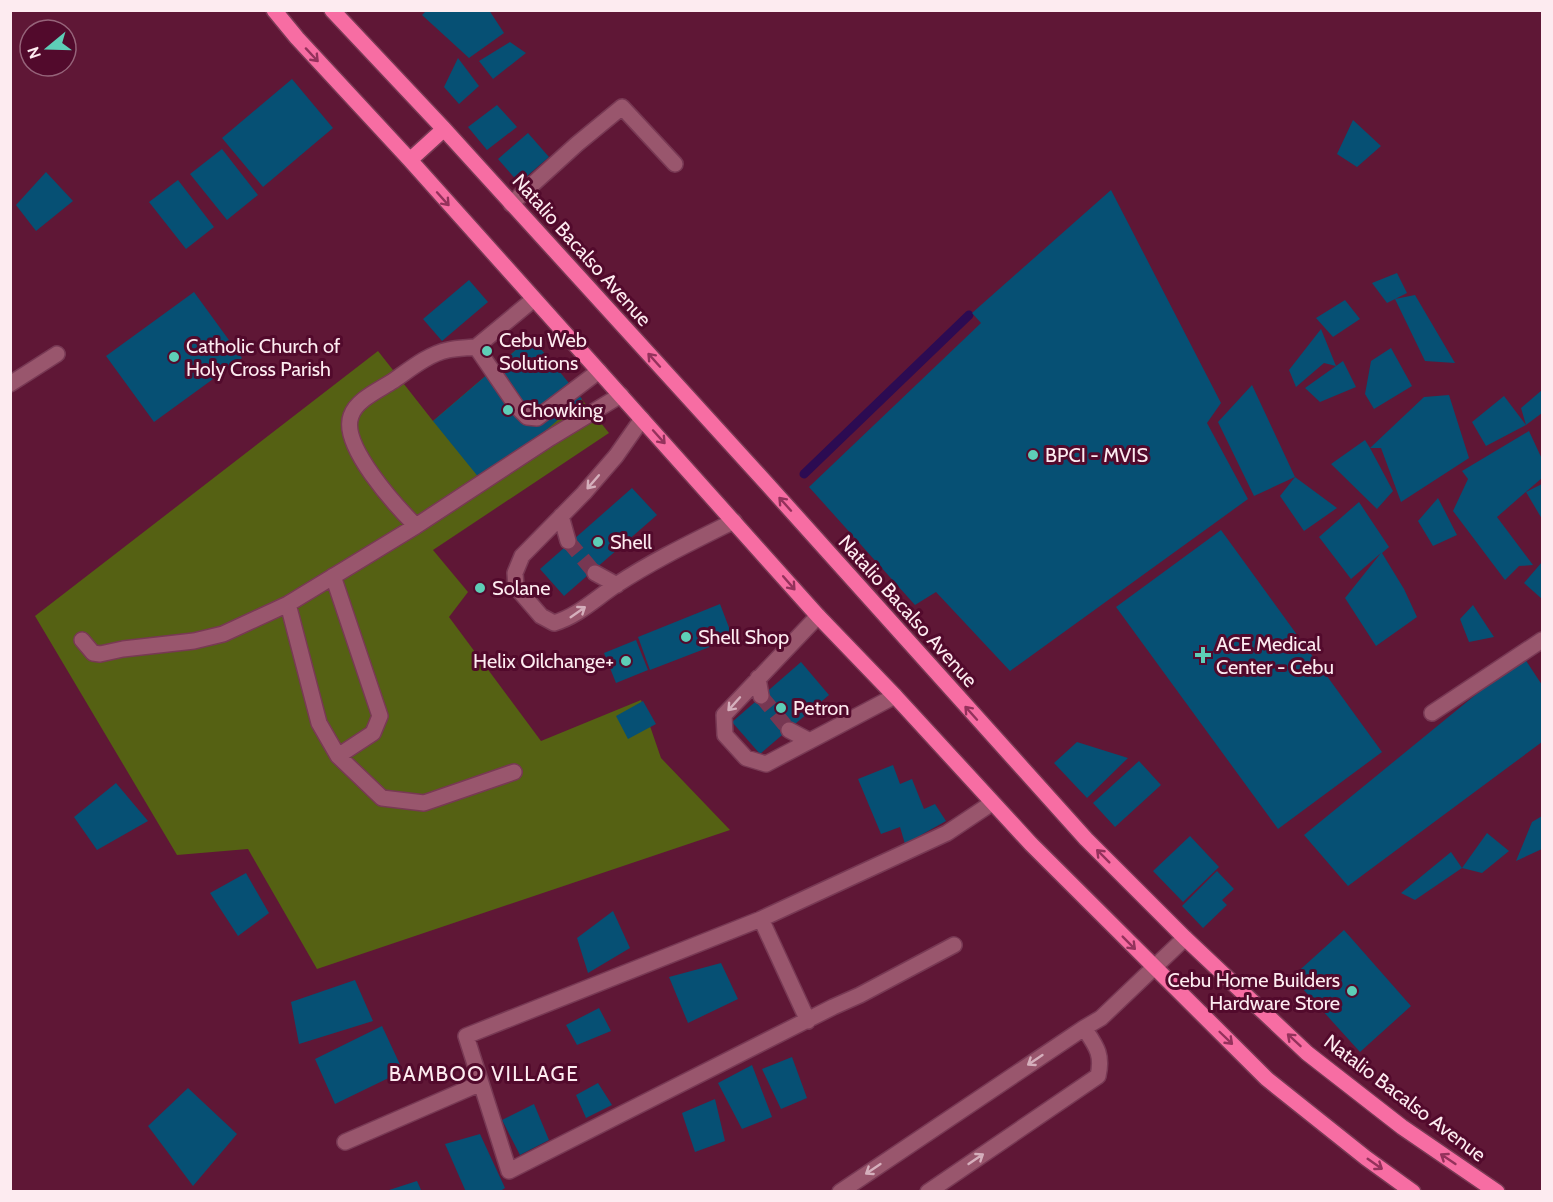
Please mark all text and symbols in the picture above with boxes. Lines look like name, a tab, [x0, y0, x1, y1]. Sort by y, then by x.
north arrow	[18, 18, 78, 78]
text: N	[23, 44, 45, 61]
one-way arrow	[305, 47, 319, 62]
street label: Natalio Bacalso Avenue	[507, 169, 657, 331]
one-way arrow	[436, 191, 450, 206]
place label: Cebu Web Solutions	[499, 328, 587, 375]
place label: Catholic Church of Holy Cross Parish	[186, 334, 341, 381]
marker: Cebu Web Solutions	[480, 344, 494, 358]
marker: Catholic Church of Holy Cross Parish	[167, 350, 181, 364]
one-way arrow	[647, 353, 661, 368]
place label: Chowking	[520, 398, 604, 422]
marker: Chowking	[501, 403, 515, 417]
one-way arrow	[651, 430, 666, 445]
place label: BPCI - MVIS	[1045, 443, 1148, 467]
marker: BPCI - MVIS	[1026, 448, 1040, 462]
one-way arrow	[586, 474, 600, 489]
one-way arrow	[778, 497, 792, 512]
place label: Shell	[610, 530, 652, 554]
street label: Natalio Bacalso Avenue	[833, 530, 983, 692]
marker: Shell	[591, 535, 605, 549]
one-way arrow	[782, 575, 796, 590]
place label: Solane	[492, 576, 550, 600]
marker: Solane	[473, 581, 487, 595]
one-way arrow	[570, 606, 586, 618]
place label: Shell Shop	[698, 625, 789, 649]
marker: Shell Shop	[679, 630, 693, 644]
place label: ACE Medical Center - Cebu	[1216, 632, 1334, 679]
marker: ACE Medical Center - Cebu	[1194, 646, 1212, 664]
place label: Helix Oilchange+	[473, 649, 614, 673]
marker: Helix Oilchange+	[619, 654, 633, 668]
one-way arrow	[727, 696, 741, 711]
place label: Petron	[793, 696, 849, 720]
marker: Petron	[774, 701, 788, 715]
one-way arrow	[964, 705, 978, 720]
one-way arrow	[1095, 849, 1110, 864]
one-way arrow	[1122, 936, 1137, 951]
place label: Cebu Home Builders Hardware Store	[1167, 968, 1340, 1015]
marker: Cebu Home Builders Hardware Store	[1345, 984, 1359, 998]
street label: Natalio Bacalso Avenue	[1319, 1029, 1491, 1167]
one-way arrow	[1218, 1031, 1233, 1046]
one-way arrow	[1287, 1033, 1302, 1047]
one-way arrow	[1027, 1055, 1044, 1067]
district label: BAMBOO VILLAGE	[389, 1061, 579, 1086]
one-way arrow	[968, 1152, 985, 1165]
one-way arrow	[1441, 1153, 1457, 1165]
one-way arrow	[1366, 1158, 1382, 1170]
one-way arrow	[865, 1163, 882, 1175]

